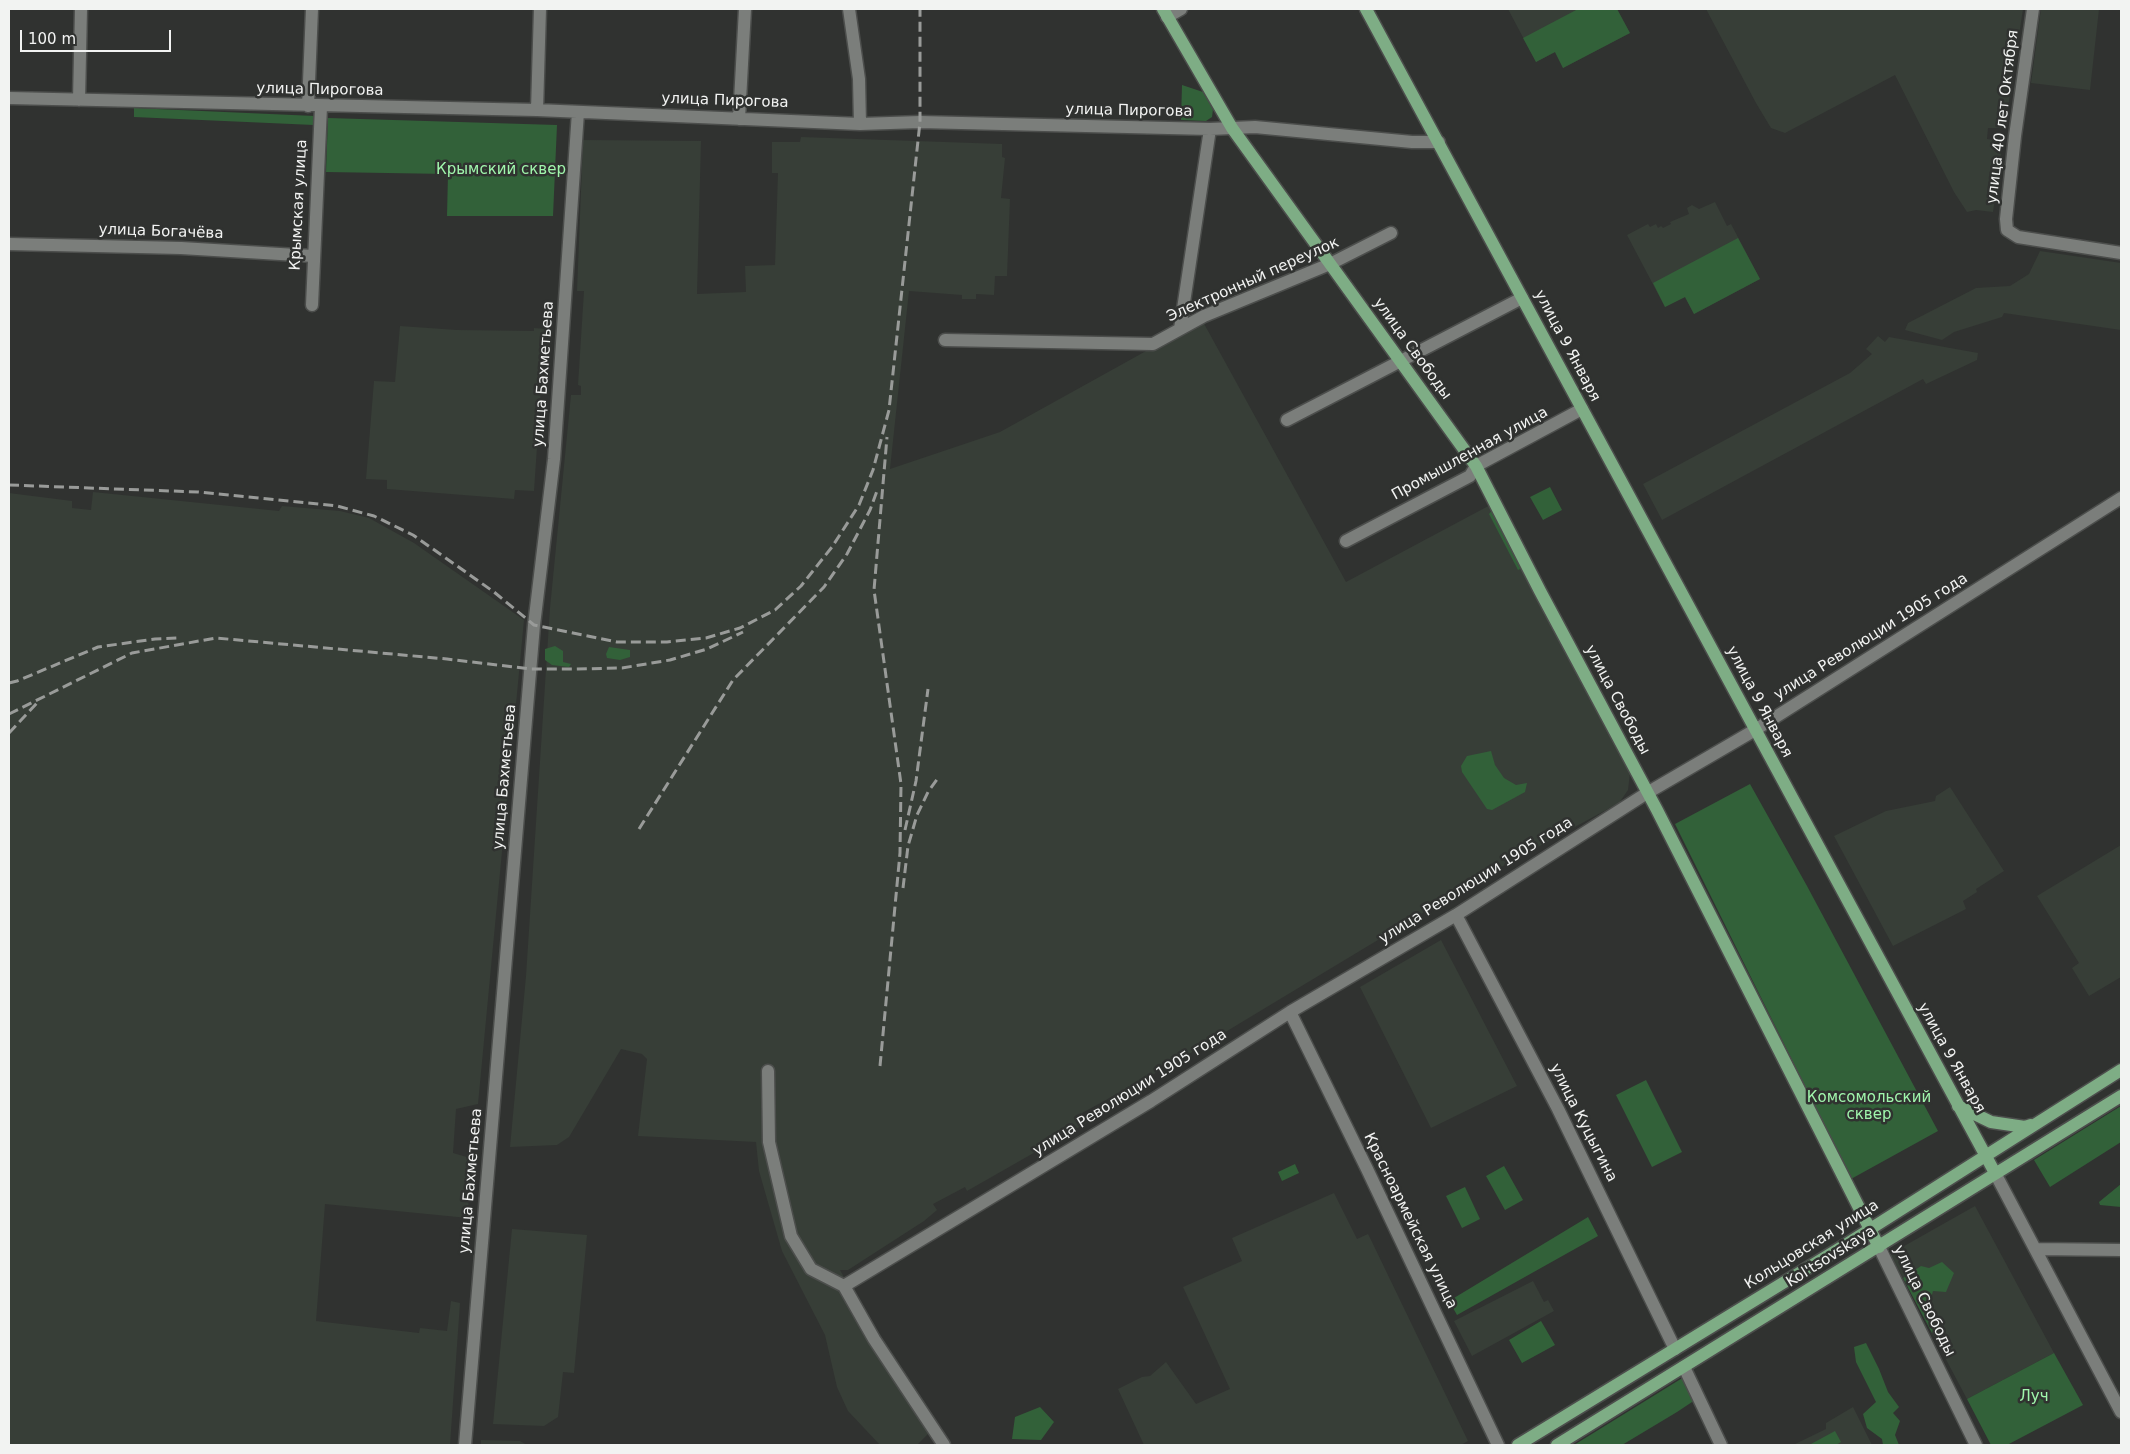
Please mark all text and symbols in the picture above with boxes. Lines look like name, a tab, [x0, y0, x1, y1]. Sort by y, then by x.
scale bar	[22, 20, 174, 52]
street label: улица 40 лет Октября	[1983, 29, 2023, 205]
text: 100 m	[28, 30, 76, 48]
street label: улица Пирогова	[256, 80, 384, 100]
street label: улица Пирогова	[661, 90, 789, 112]
street label: улица Пирогова	[1065, 101, 1193, 121]
street label: Крымская улица	[287, 139, 311, 271]
park label: Крымский сквер	[436, 161, 566, 179]
street label: улица Богачёва	[98, 221, 224, 243]
street label: Электронный переулок	[1164, 234, 1342, 326]
street label: улица 9 Января	[1530, 287, 1604, 405]
street label: улица Свободы	[1369, 295, 1455, 403]
street label: улица Бахметьева	[530, 300, 558, 448]
street label: Промышленная улица	[1389, 403, 1551, 505]
street label: улица Революции 1905 года	[1771, 570, 1971, 704]
street label: улица Свободы	[1581, 642, 1653, 758]
street label: улица 9 Января	[1722, 643, 1796, 761]
street label: улица Бахметьева	[490, 703, 520, 851]
street label: улица Революции 1905 года	[1376, 814, 1576, 948]
street label: улица 9 Января	[1913, 1000, 1989, 1116]
street label: улица Революции 1905 года	[1030, 1026, 1230, 1160]
street label: улица Куцыгина	[1545, 1061, 1621, 1185]
park label: Комсомольский сквер	[1807, 1089, 1931, 1124]
street label: улица Бахметьева	[456, 1107, 486, 1255]
street label: Красноармейская улица	[1359, 1130, 1461, 1312]
street label: Кольцовская улица	[1742, 1196, 1882, 1294]
street label: Kol'tsovskaya	[1783, 1222, 1879, 1292]
street label: улица Свободы	[1889, 1242, 1959, 1360]
park label: Луч	[2019, 1388, 2049, 1406]

